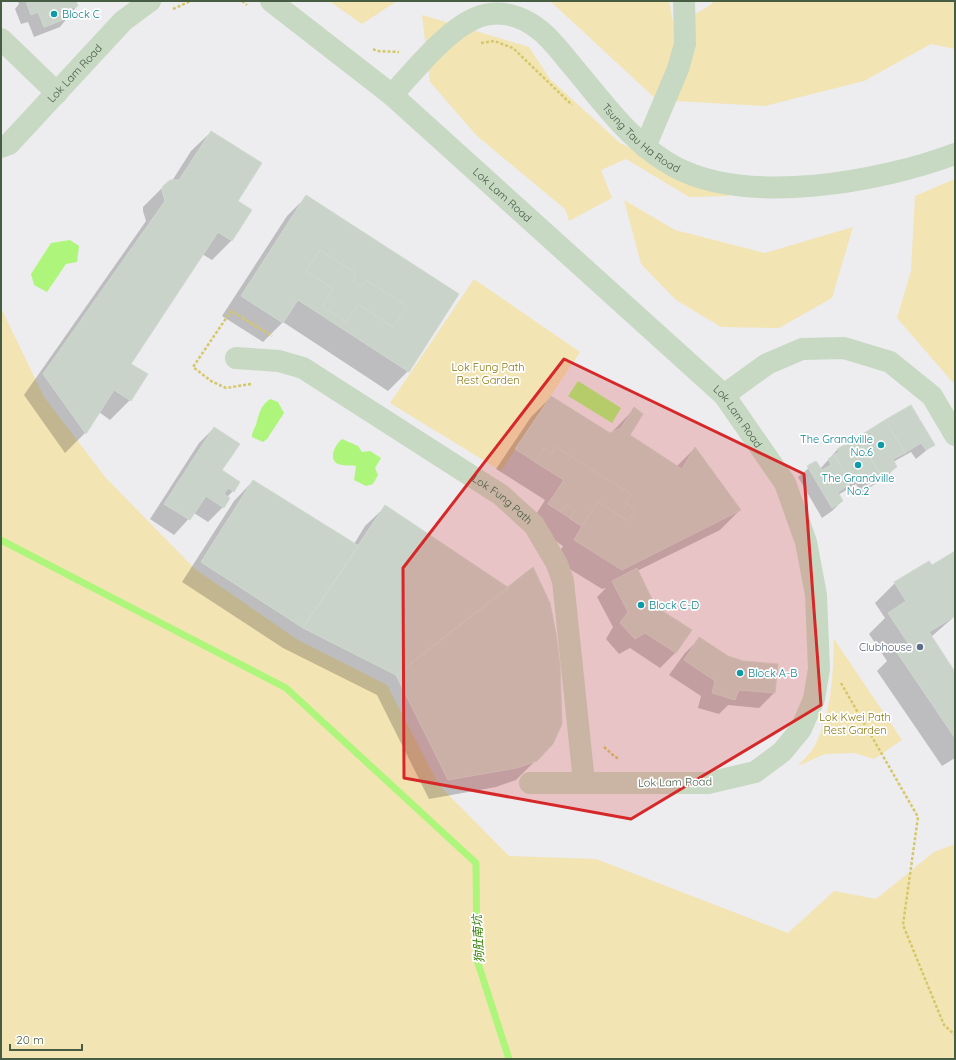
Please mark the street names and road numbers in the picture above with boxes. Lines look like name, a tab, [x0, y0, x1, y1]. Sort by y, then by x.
street label: Lok Lam Road	[44, 41, 105, 105]
street label: Tsung Tau Ha Road	[599, 100, 683, 176]
street label: Lok Lam Road	[470, 165, 535, 225]
street label: Lok Lam Road	[711, 382, 765, 450]
street label: Lok Fung Path	[470, 471, 535, 527]
street label: Lok Lam Road	[638, 774, 712, 790]

